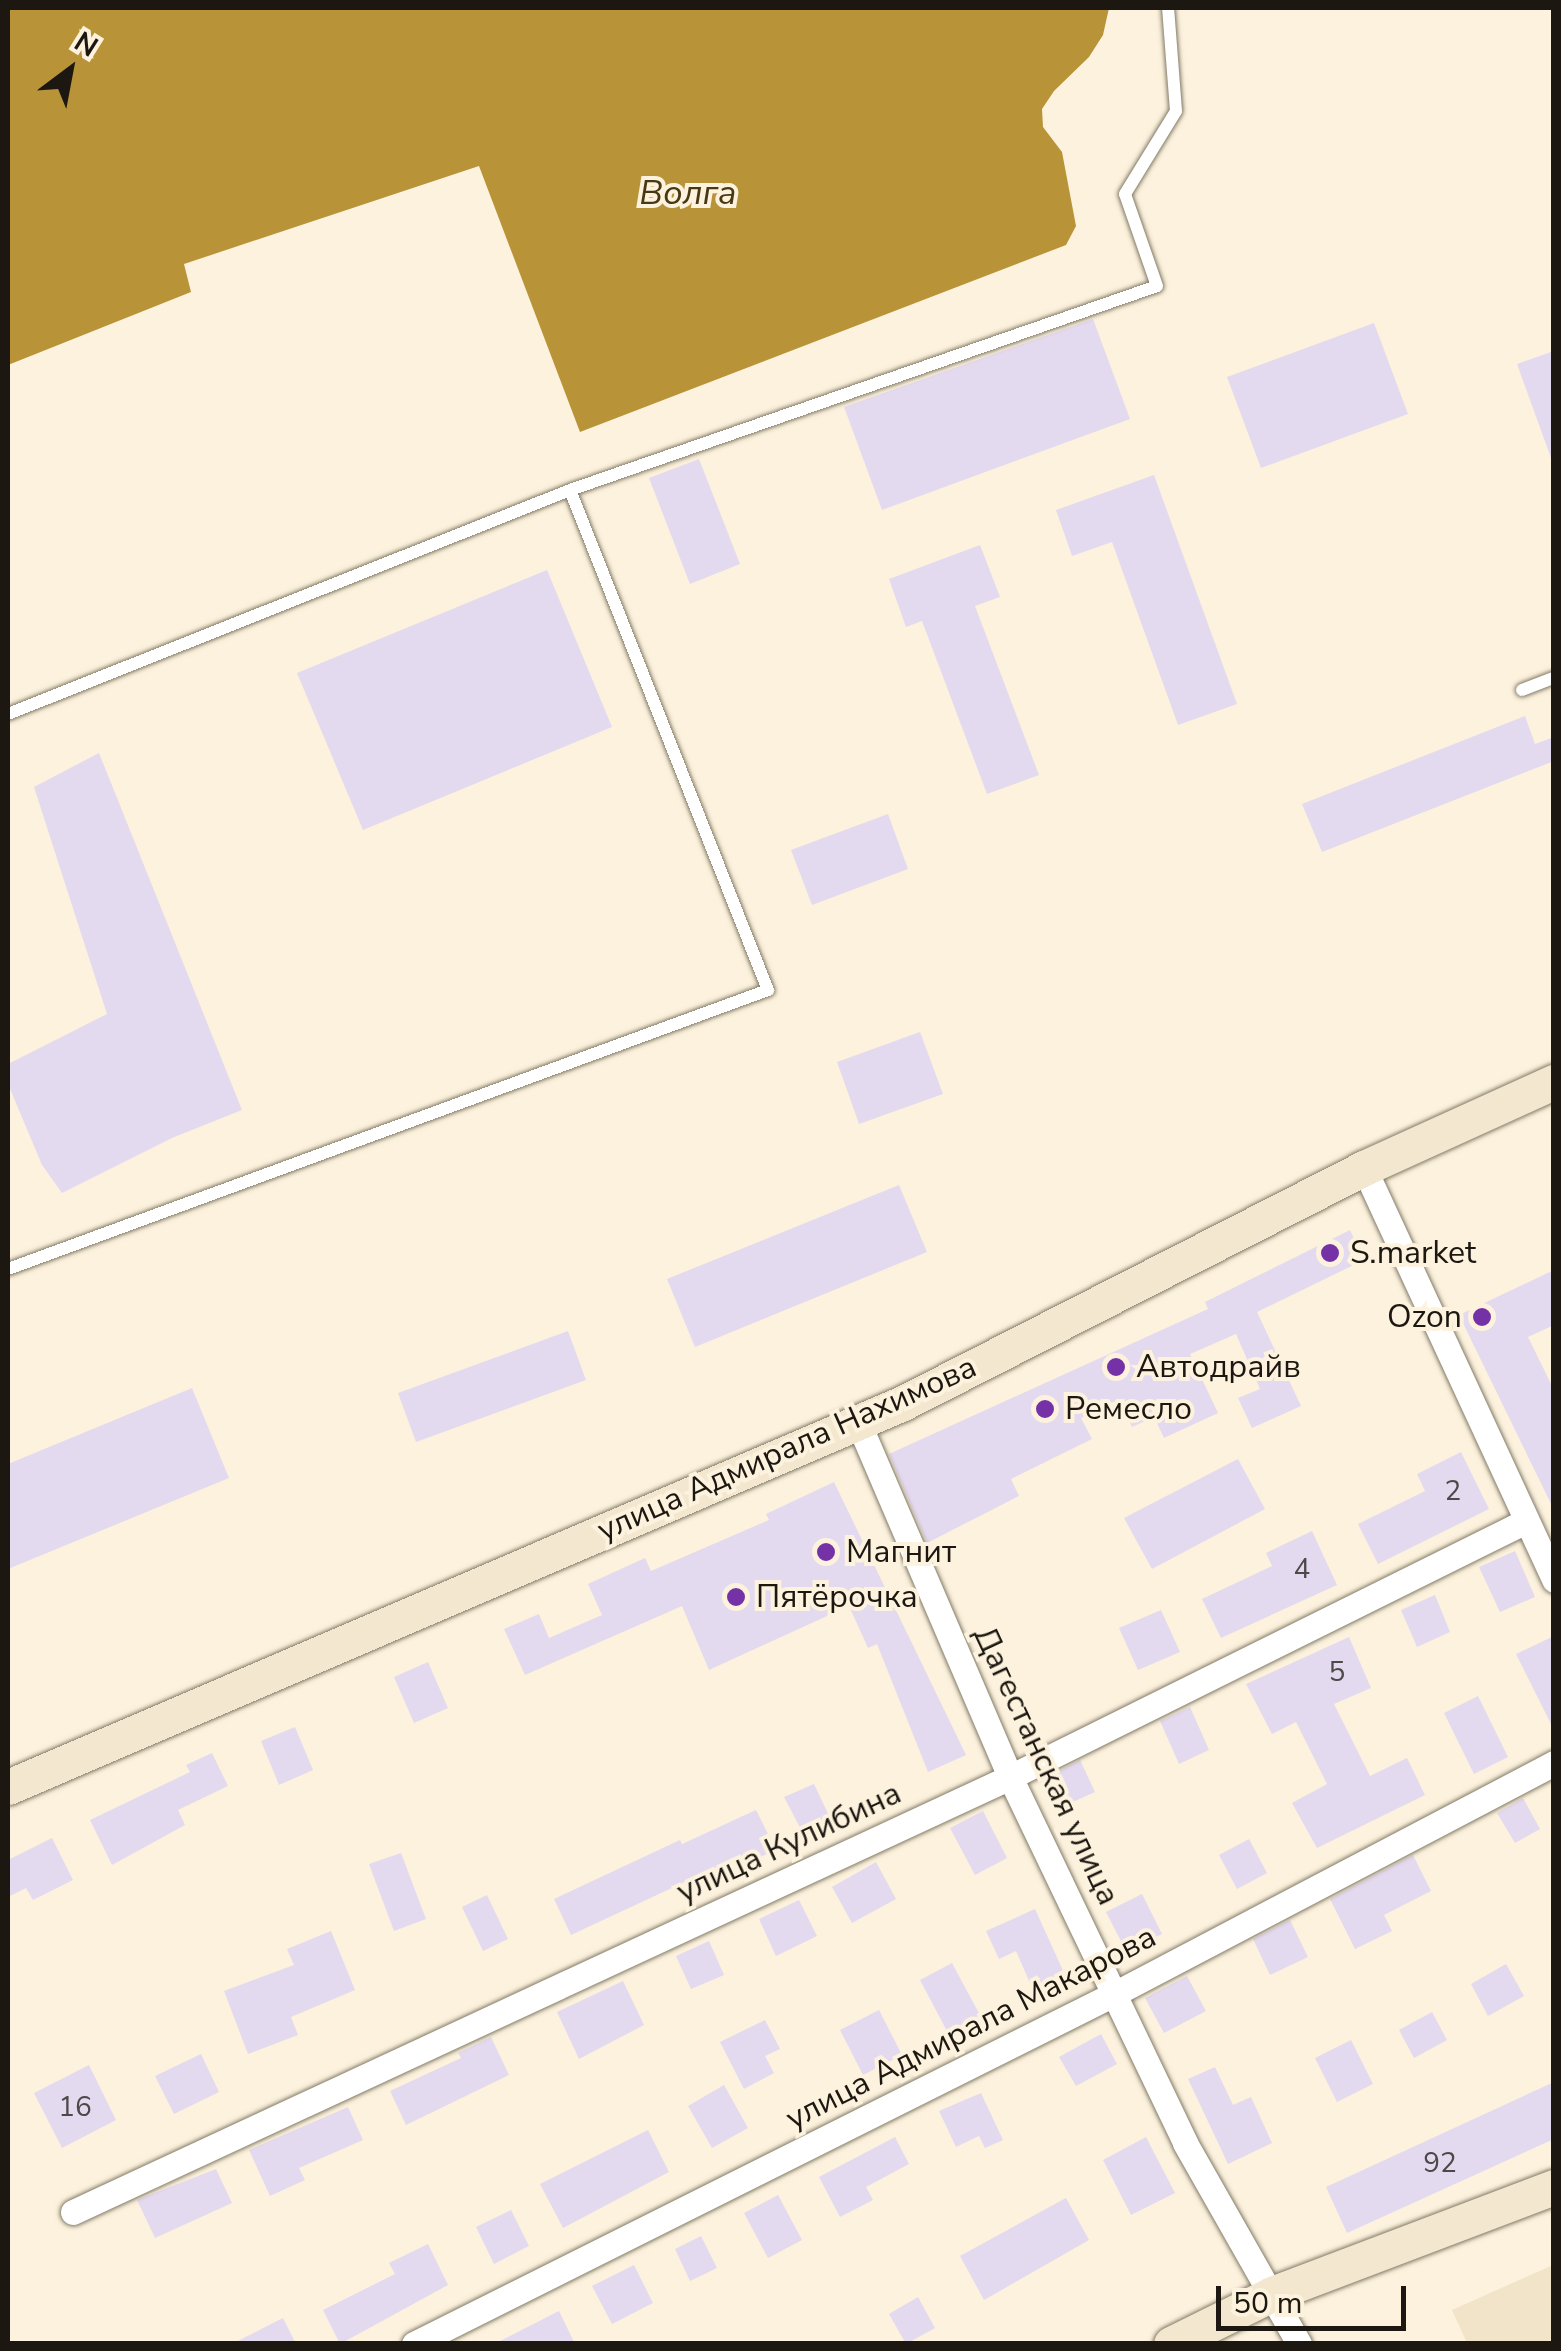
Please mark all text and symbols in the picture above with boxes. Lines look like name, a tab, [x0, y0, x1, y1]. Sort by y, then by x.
north arrow	[20, 20, 120, 120]
text: N	[67, 23, 105, 66]
water label: Волга	[639, 172, 737, 214]
place label: S.market	[1350, 1234, 1476, 1272]
marker: S.market	[1319, 1242, 1341, 1264]
place label: Ozon	[1387, 1298, 1462, 1336]
marker: Ozon	[1471, 1306, 1493, 1328]
street label: улица Адмирала Нахимова	[591, 1348, 983, 1550]
place label: Автодрайв	[1136, 1348, 1301, 1386]
marker: Автодрайв	[1105, 1356, 1127, 1378]
place label: Ремесло	[1065, 1390, 1192, 1428]
marker: Ремесло	[1034, 1398, 1056, 1420]
house number: 2	[1445, 1474, 1461, 1508]
place label: Магнит	[846, 1533, 956, 1571]
marker: Магнит	[815, 1541, 837, 1563]
house number: 4	[1294, 1552, 1310, 1586]
place label: Пятёрочка	[756, 1578, 918, 1616]
marker: Пятёрочка	[725, 1586, 747, 1608]
street label: Дагестанская улица	[965, 1621, 1127, 1911]
house number: 5	[1329, 1655, 1345, 1689]
street label: улица Кулибина	[671, 1774, 907, 1912]
street label: улица Адмирала Макарова	[780, 1918, 1162, 2138]
house number: 16	[58, 2090, 92, 2124]
house number: 92	[1423, 2146, 1457, 2180]
scale bar	[1221, 2266, 1411, 2328]
text: 50 m	[1233, 2283, 1302, 2324]

